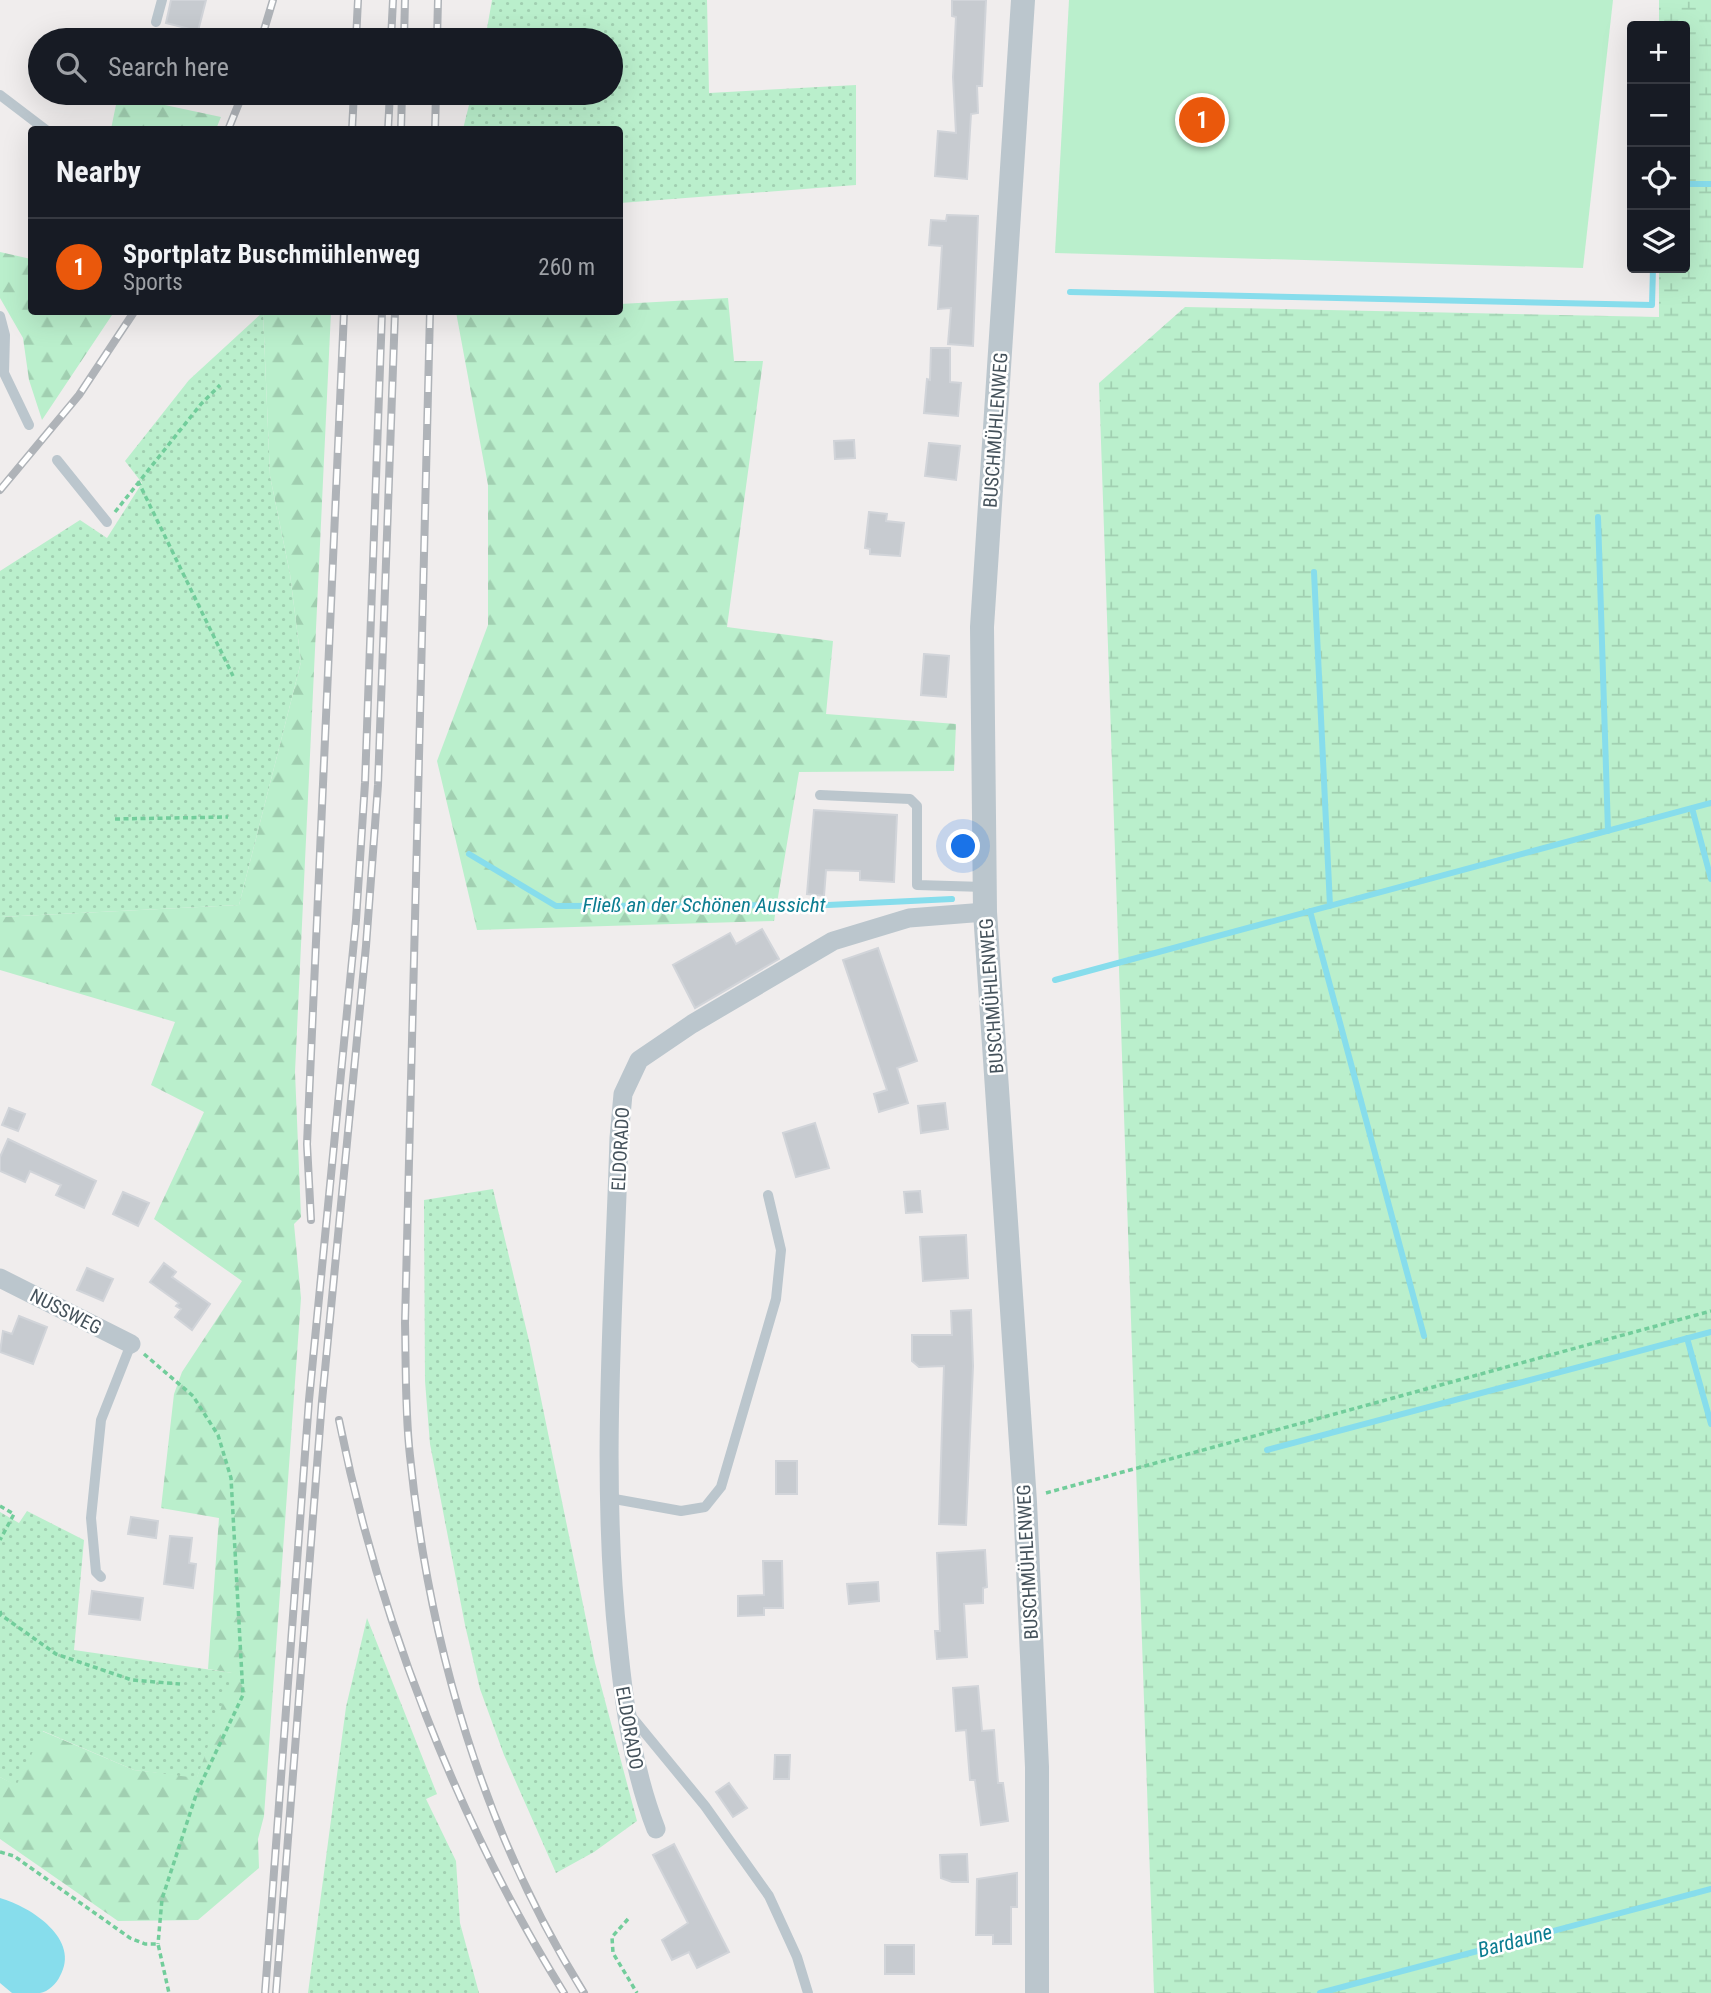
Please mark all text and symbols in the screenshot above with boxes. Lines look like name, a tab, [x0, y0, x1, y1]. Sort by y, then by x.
map controls	[1627, 21, 1690, 273]
button: +	[1627, 21, 1690, 84]
search box	[28, 28, 623, 105]
icon: search	[52, 48, 90, 86]
text: Search here	[108, 52, 229, 82]
button: −	[1627, 84, 1690, 147]
pin: 1	[1179, 94, 1225, 146]
button: locate	[1627, 147, 1690, 210]
text: Nearby	[56, 154, 141, 189]
button: layers	[1627, 210, 1690, 273]
text: Sportplatz Buschmühlenweg	[123, 239, 420, 269]
text: 1	[73, 254, 85, 281]
text: 260 m	[538, 254, 595, 281]
text: Sports	[123, 269, 183, 296]
street label: BUSCHMÜHLENWEG	[979, 352, 1012, 508]
your location	[946, 829, 980, 863]
water label: Fließ an der Schönen Aussicht	[582, 893, 827, 917]
street label: BUSCHMÜHLENWEG	[975, 918, 1008, 1074]
street label: ELDORADO	[607, 1106, 634, 1192]
street label: NUSSWEG	[26, 1284, 105, 1339]
street label: BUSCHMÜHLENWEG	[1012, 1484, 1043, 1640]
street label: ELDORADO	[611, 1685, 648, 1771]
water label: Bardaune	[1475, 1920, 1555, 1962]

